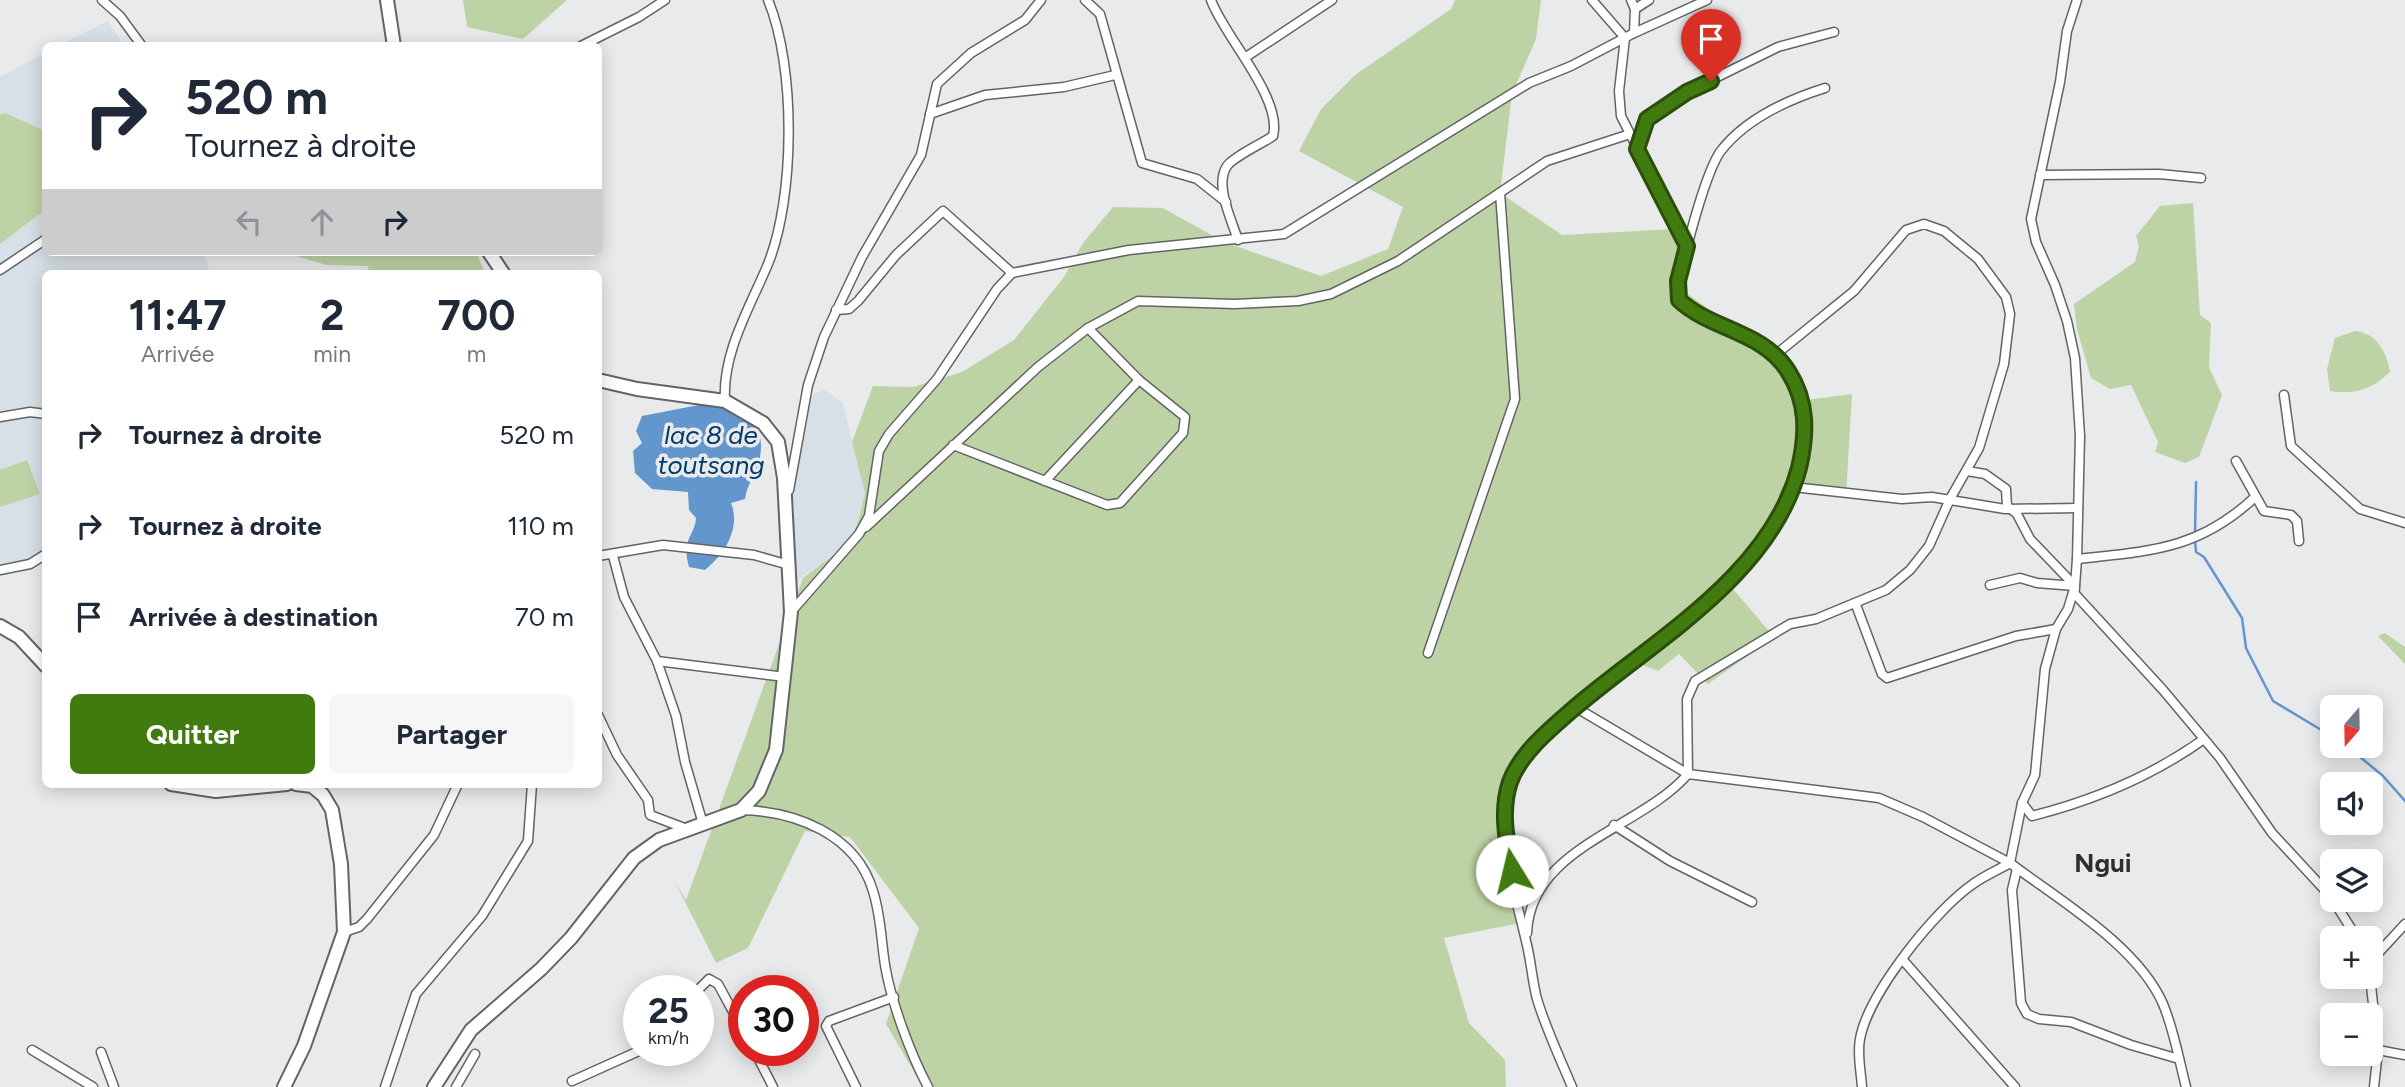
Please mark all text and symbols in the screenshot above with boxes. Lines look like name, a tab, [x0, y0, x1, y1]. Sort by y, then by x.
pin	[1681, 9, 1741, 81]
icon: arrive	[1692, 20, 1730, 58]
text: 520 m	[185, 67, 328, 126]
icon: right	[70, 70, 161, 161]
text: Tournez à droite	[185, 127, 416, 165]
icon: left	[230, 203, 268, 241]
icon: ahead	[303, 203, 341, 241]
icon: right	[376, 203, 414, 241]
text: 11:47	[129, 290, 227, 341]
text: 2	[320, 290, 344, 341]
text: 700	[438, 290, 515, 341]
text: Arrivée	[141, 340, 214, 368]
text: min	[313, 340, 351, 368]
text: m	[467, 340, 486, 368]
icon: right	[70, 416, 108, 454]
text: Tournez à droite	[129, 419, 322, 451]
text: 520 m	[499, 419, 574, 451]
water label: lac 8 de toutsang	[658, 419, 764, 481]
icon: right	[70, 507, 108, 545]
text: Tournez à droite	[129, 510, 322, 542]
text: 110 m	[507, 510, 574, 542]
icon: arrive	[70, 598, 108, 636]
text: Arrivée à destination	[129, 601, 378, 633]
text: 70 m	[515, 601, 574, 633]
button: Quitter	[70, 694, 315, 774]
button: Partager	[329, 694, 574, 774]
north arrow	[2320, 695, 2384, 758]
map controls	[2320, 695, 2383, 1066]
button: sound	[2320, 772, 2383, 835]
position arrow	[1475, 834, 1549, 908]
district label: Ngui	[2074, 847, 2132, 879]
button: layers	[2320, 849, 2383, 912]
button: +	[2320, 926, 2383, 989]
speed limit sign: 30	[728, 975, 819, 1066]
text: 25	[648, 990, 689, 1032]
button: −	[2320, 1003, 2383, 1066]
text: km/h	[648, 1027, 689, 1049]

